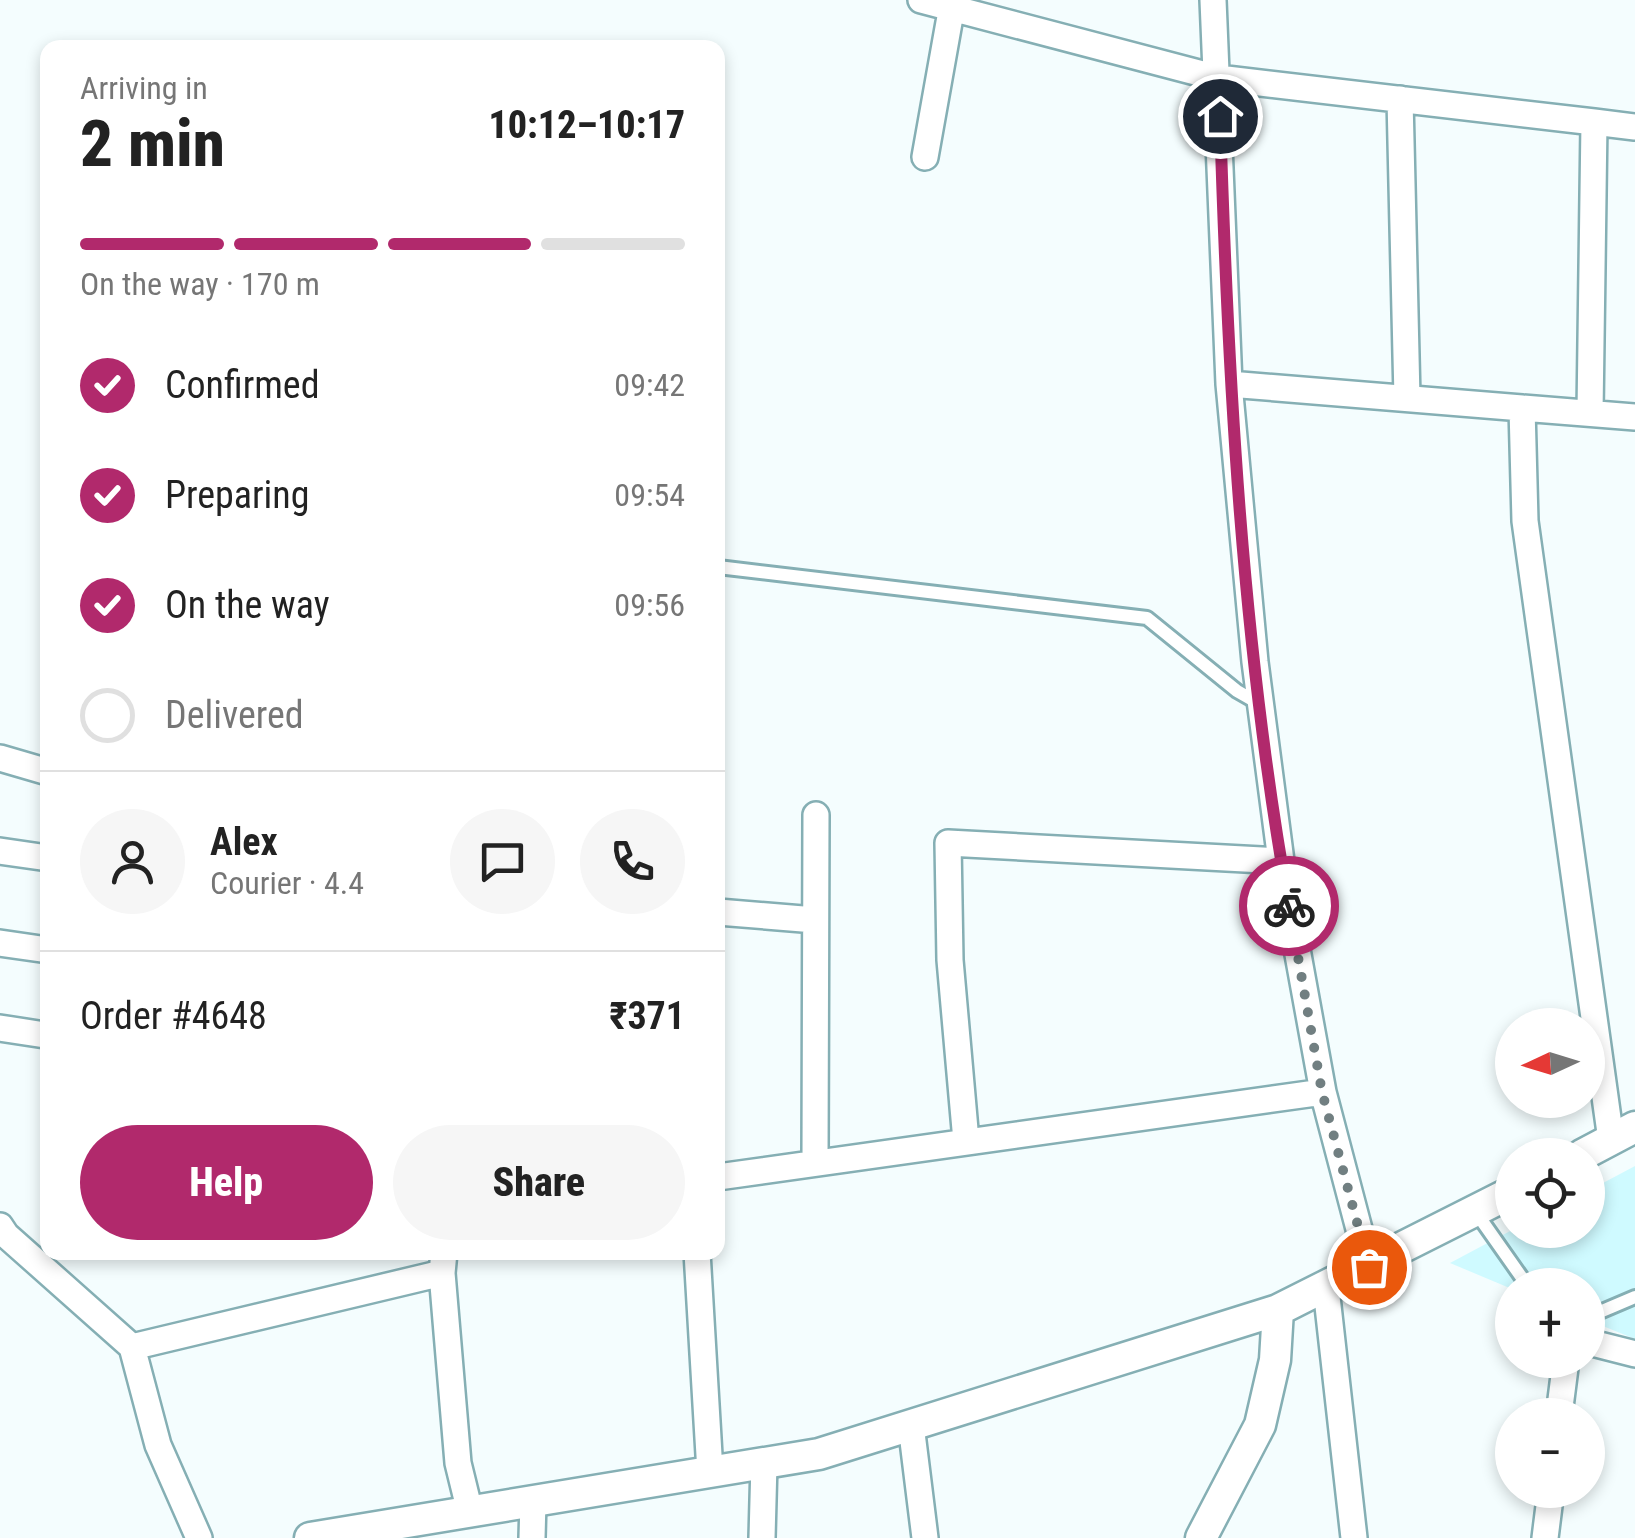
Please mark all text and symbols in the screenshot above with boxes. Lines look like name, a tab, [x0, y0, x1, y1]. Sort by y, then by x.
text: Arriving in	[80, 69, 208, 107]
pin	[1178, 74, 1263, 159]
icon: home	[1193, 89, 1248, 144]
text: 10:12–10:17	[488, 103, 685, 147]
text: 2 min	[80, 106, 225, 182]
text: On the way · 170 m	[80, 265, 320, 303]
icon: check	[80, 358, 135, 413]
text: Confirmed	[165, 363, 320, 407]
text: 09:42	[614, 366, 685, 404]
icon: check	[80, 468, 135, 523]
text: Preparing	[165, 473, 310, 517]
text: 09:54	[614, 476, 685, 514]
icon: check	[80, 578, 135, 633]
text: On the way	[165, 583, 330, 627]
text: 09:56	[614, 586, 685, 624]
text: Delivered	[165, 693, 304, 737]
button: person	[80, 809, 185, 914]
button: chat	[450, 809, 555, 914]
button: phone	[580, 809, 685, 914]
text: Alex	[210, 820, 278, 864]
courier	[1239, 856, 1339, 956]
text: Courier · 4.4	[210, 864, 364, 902]
icon: bike	[1262, 879, 1317, 934]
text: Order #4648	[80, 994, 267, 1038]
text: ₹371	[609, 994, 685, 1038]
north arrow	[1495, 1008, 1605, 1118]
map controls	[1495, 1008, 1605, 1508]
button: Help	[80, 1125, 373, 1240]
button: Share	[393, 1125, 685, 1240]
button: locate	[1495, 1138, 1605, 1248]
pin	[1327, 1225, 1412, 1310]
icon: bag	[1342, 1240, 1397, 1295]
button: +	[1495, 1268, 1605, 1378]
button: −	[1495, 1398, 1605, 1508]

